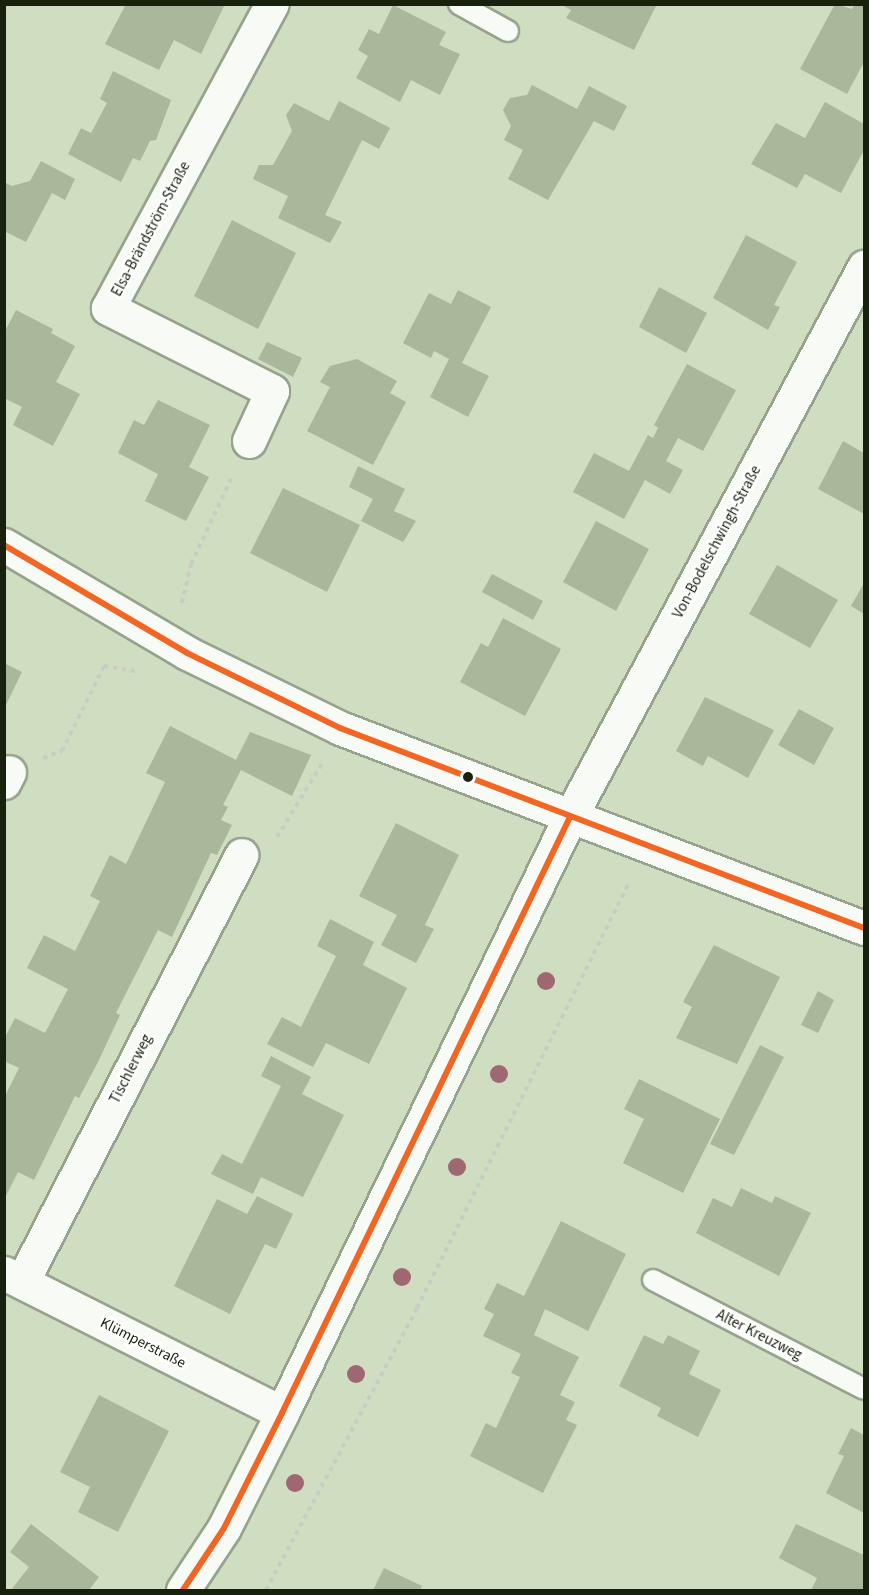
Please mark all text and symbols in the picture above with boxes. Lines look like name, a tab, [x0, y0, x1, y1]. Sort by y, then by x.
street label: Elsa-Brändström-Straße	[108, 158, 194, 300]
street label: Von-Bodelschwingh-Straße	[669, 463, 765, 621]
unlabelled marker	[462, 771, 474, 783]
street label: Tischlerweg	[106, 1031, 156, 1107]
street label: Alter Kreuzweg	[713, 1306, 805, 1364]
street label: Klümperstraße	[97, 1314, 189, 1372]

